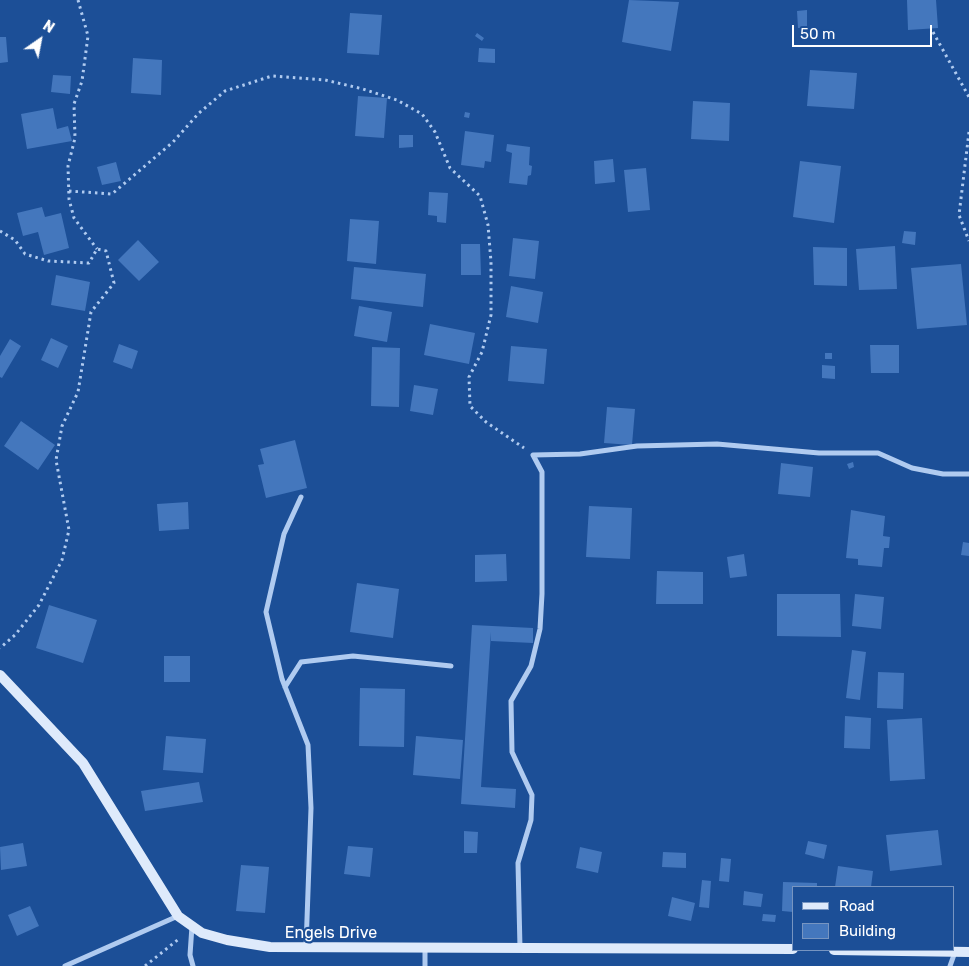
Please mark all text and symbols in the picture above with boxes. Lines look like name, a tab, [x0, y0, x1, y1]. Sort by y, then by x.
north arrow	[15, 15, 65, 65]
scale bar	[794, 15, 934, 47]
text: N	[40, 17, 57, 37]
text: 50 m	[800, 25, 835, 43]
legend	[792, 886, 954, 951]
text: Road	[839, 897, 875, 915]
text: Building	[839, 922, 896, 940]
street label: Engels Drive	[285, 923, 377, 943]

